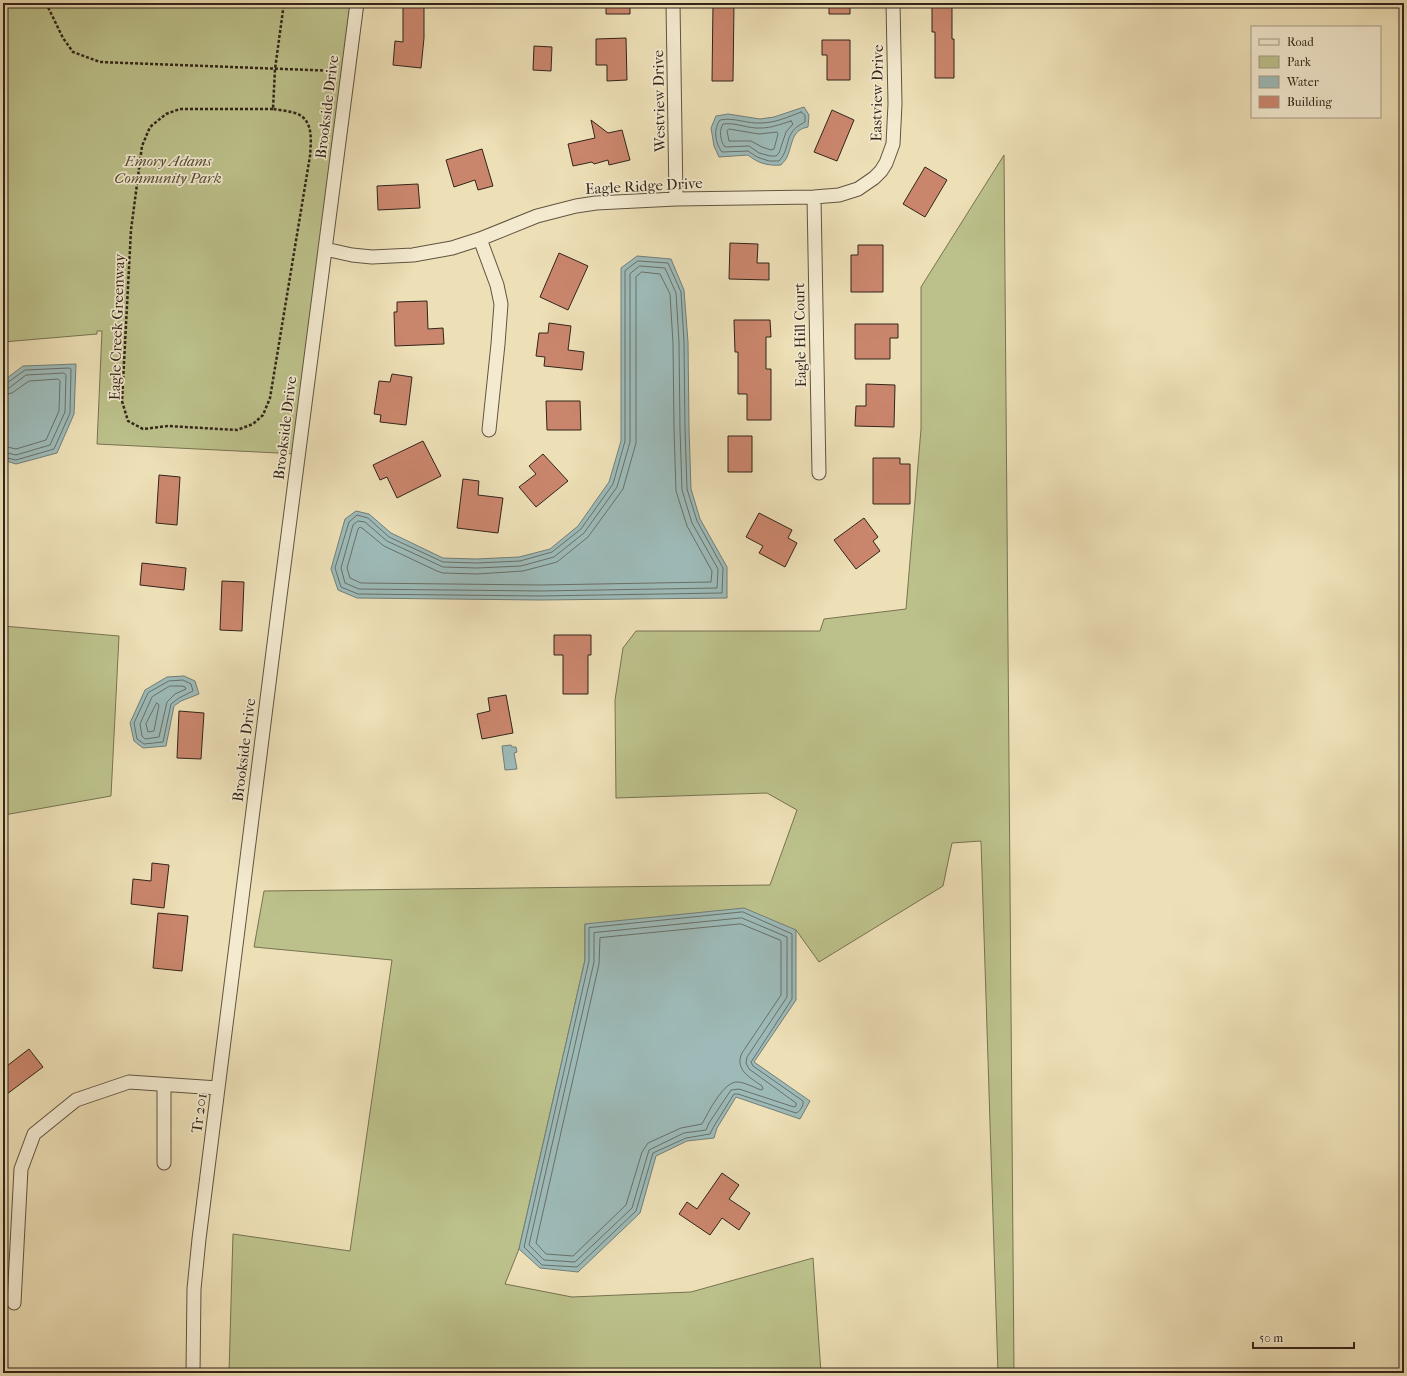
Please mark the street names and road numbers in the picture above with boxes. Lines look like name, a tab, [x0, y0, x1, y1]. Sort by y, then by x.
street label: Eastview Drive	[867, 44, 887, 142]
street label: Westview Drive	[649, 49, 669, 153]
street label: Brookside Drive	[312, 54, 342, 160]
street label: Eagle Ridge Drive	[585, 174, 704, 198]
street label: Eagle Creek Greenway	[105, 252, 129, 401]
street label: Eagle Hill Court	[790, 282, 810, 387]
street label: Brookside Drive	[270, 375, 300, 481]
street label: Brookside Drive	[229, 697, 259, 803]
street label: Tr 201	[187, 1092, 211, 1134]

